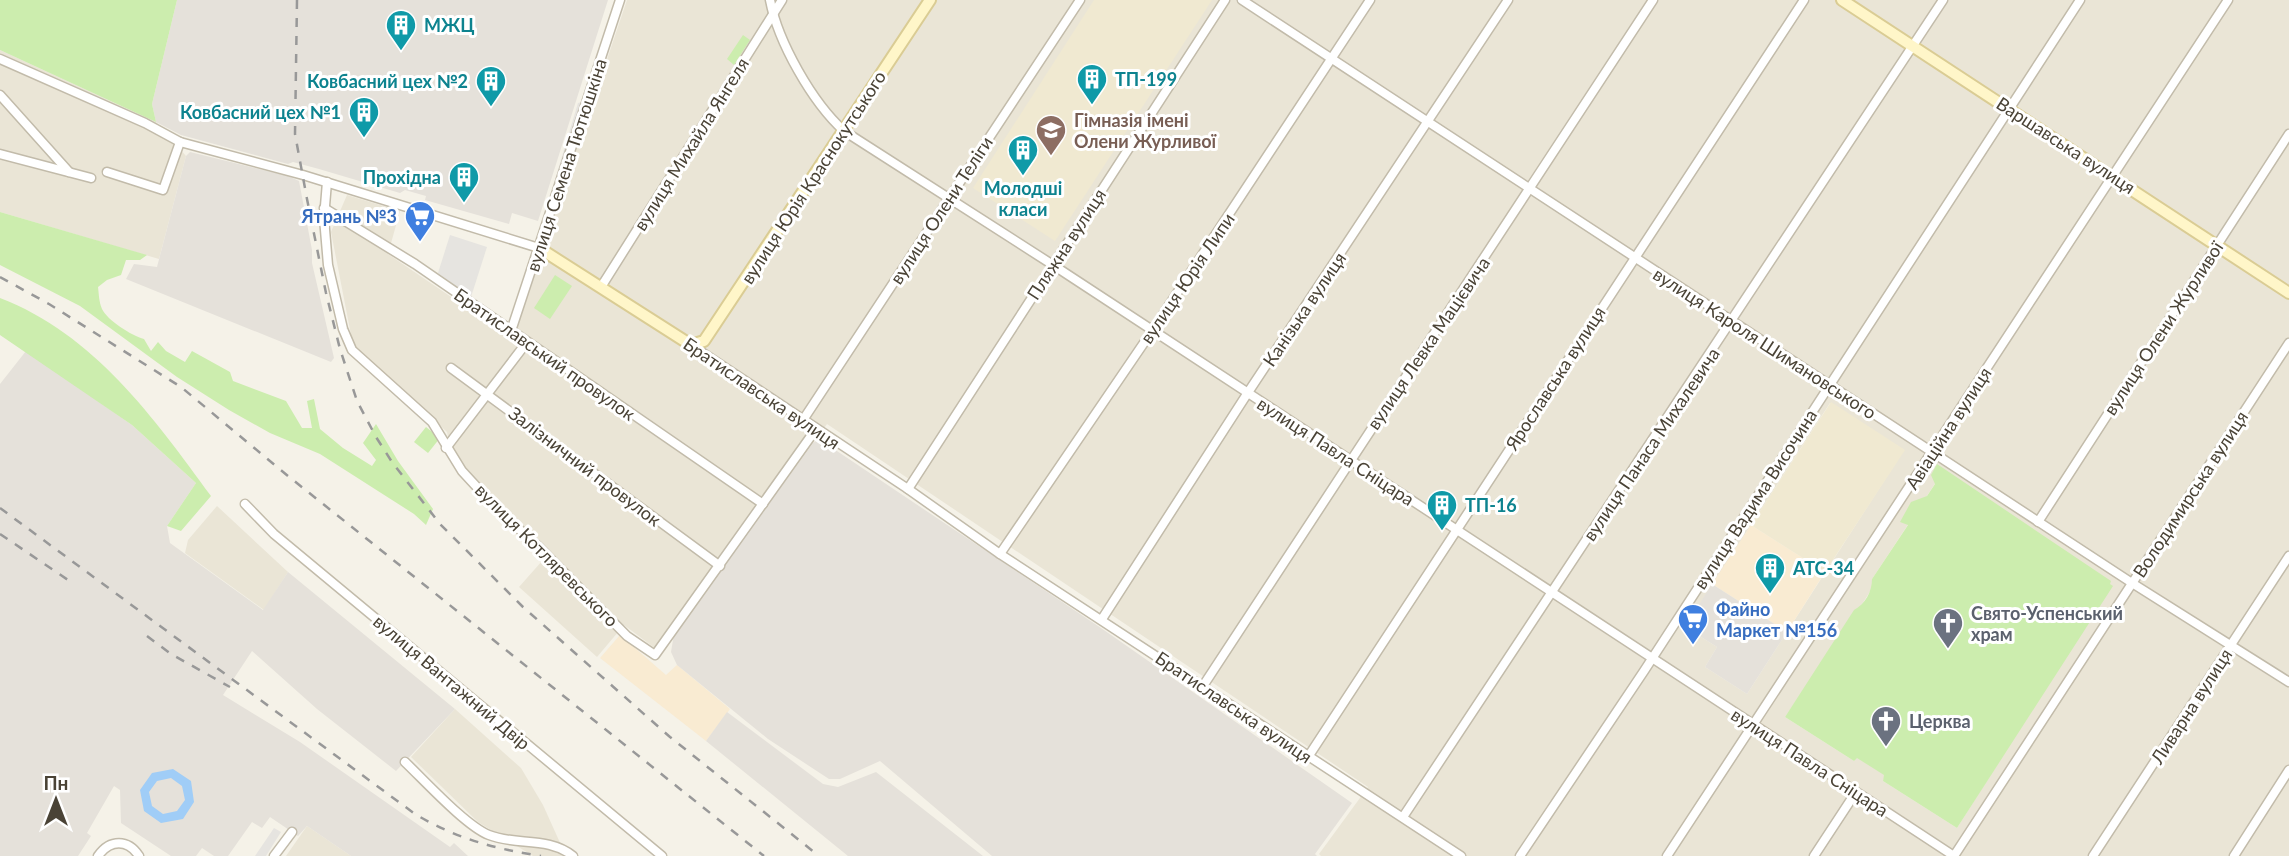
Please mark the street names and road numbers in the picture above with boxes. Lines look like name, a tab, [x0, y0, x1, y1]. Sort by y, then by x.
street label: вулиця Михайла Янгеля	[629, 54, 753, 234]
street label: вулиця Семена Тютюшкіна	[521, 56, 611, 274]
street label: вулиця Юрія Краснокутського	[736, 66, 890, 288]
street label: Варшавська вулиця	[1992, 92, 2140, 198]
street label: вулиця Олени Теліги	[885, 132, 997, 288]
street label: Пляжна вулиця	[1022, 184, 1110, 304]
street label: вулиця Юрія Липи	[1135, 209, 1239, 347]
street label: вулиця Олени Журливої	[2099, 237, 2228, 419]
street label: Канізька вулиця	[1258, 248, 1350, 370]
street label: вулиця Левка Мацієвича	[1362, 253, 1494, 433]
street label: вулиця Кароля Шимановського	[1649, 263, 1881, 423]
street label: Братиславський провулок	[450, 283, 640, 425]
street label: Ярославська вулиця	[1500, 302, 1610, 455]
street label: Братиславська вулиця	[680, 332, 844, 454]
street label: вулиця Панаса Михалевича	[1578, 343, 1724, 545]
street label: Авіаційна вулиця	[1900, 363, 1996, 493]
street label: вулиця Павла Сніцара	[1253, 392, 1419, 510]
street label: Залізничний провулок	[505, 402, 666, 531]
street label: вулиця Вадима Височина	[1689, 405, 1821, 593]
street label: Володимирська вулиця	[2128, 407, 2252, 581]
street label: вулиця Котляревського	[471, 479, 623, 631]
street label: вулиця Вантажний Двір	[369, 610, 535, 754]
street label: Ливарна вулиця	[2145, 644, 2236, 768]
street label: Братиславська вулиця	[1152, 646, 1316, 768]
street label: вулиця Павла Сніцара	[1727, 703, 1893, 821]

